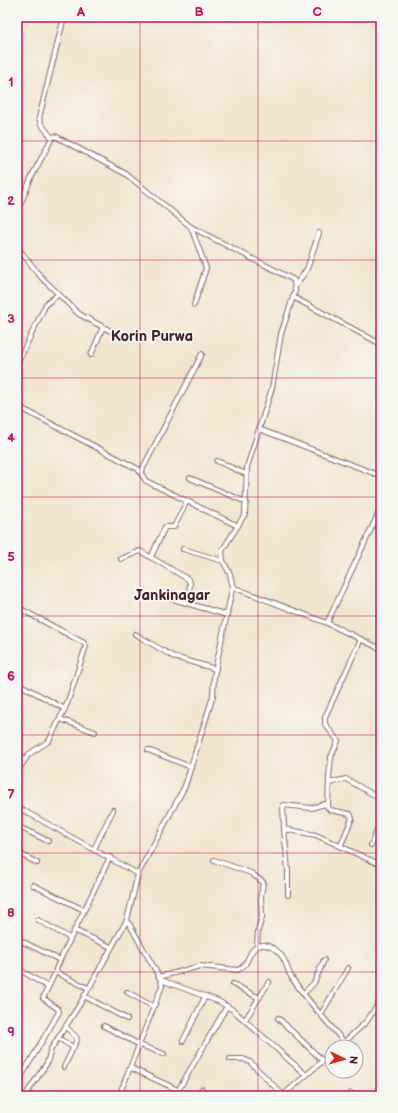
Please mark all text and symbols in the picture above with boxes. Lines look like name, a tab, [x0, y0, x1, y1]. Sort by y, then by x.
text: A	[76, 4, 85, 20]
text: B	[194, 4, 204, 20]
text: C	[312, 4, 322, 20]
text: 1	[8, 74, 14, 90]
text: 2	[7, 193, 15, 209]
text: 3	[7, 311, 15, 327]
district label: Korin Purwa	[111, 327, 193, 346]
text: 4	[7, 430, 15, 446]
text: 5	[7, 549, 15, 565]
district label: Jankinagar	[134, 586, 211, 605]
text: 6	[7, 668, 15, 684]
text: 7	[7, 787, 15, 803]
text: 8	[7, 905, 15, 921]
text: 9	[7, 1024, 15, 1040]
north arrow	[324, 1039, 364, 1079]
text: N	[347, 1055, 360, 1065]

